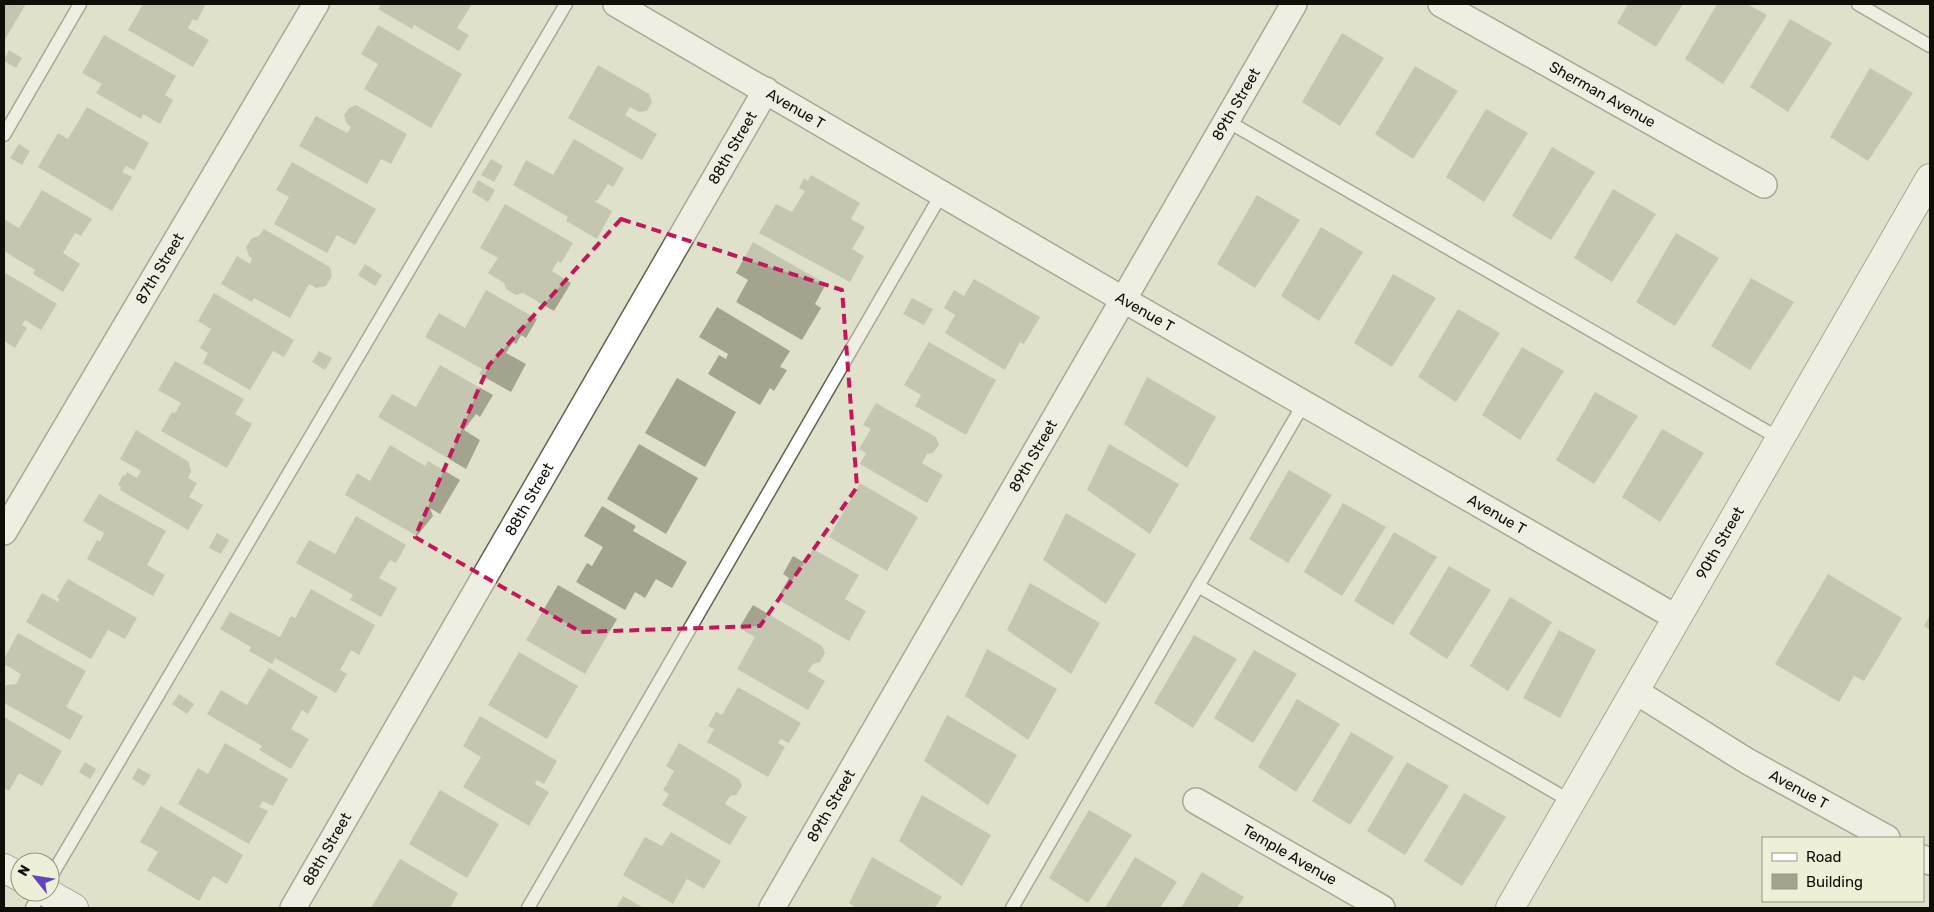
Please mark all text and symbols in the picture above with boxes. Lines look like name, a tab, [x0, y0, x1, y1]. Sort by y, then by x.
street label: Sherman Avenue	[1546, 57, 1659, 131]
street label: 89th Street	[1208, 65, 1264, 144]
street label: Avenue T	[763, 85, 828, 133]
street label: 88th Street	[704, 108, 761, 188]
street label: 87th Street	[132, 230, 188, 307]
street label: Avenue T	[1112, 288, 1178, 336]
street label: 89th Street	[1005, 416, 1061, 495]
street label: 88th Street	[501, 460, 557, 539]
street label: Avenue T	[1464, 490, 1530, 538]
street label: 90th Street	[1692, 504, 1748, 582]
street label: 89th Street	[803, 766, 859, 845]
street label: Avenue T	[1766, 766, 1832, 813]
street label: 88th Street	[299, 809, 355, 889]
street label: Temple Avenue	[1239, 821, 1340, 889]
legend	[1762, 837, 1924, 902]
text: Road	[1806, 848, 1842, 866]
north arrow	[10, 852, 60, 902]
text: N	[14, 862, 34, 879]
text: Building	[1806, 873, 1863, 891]

